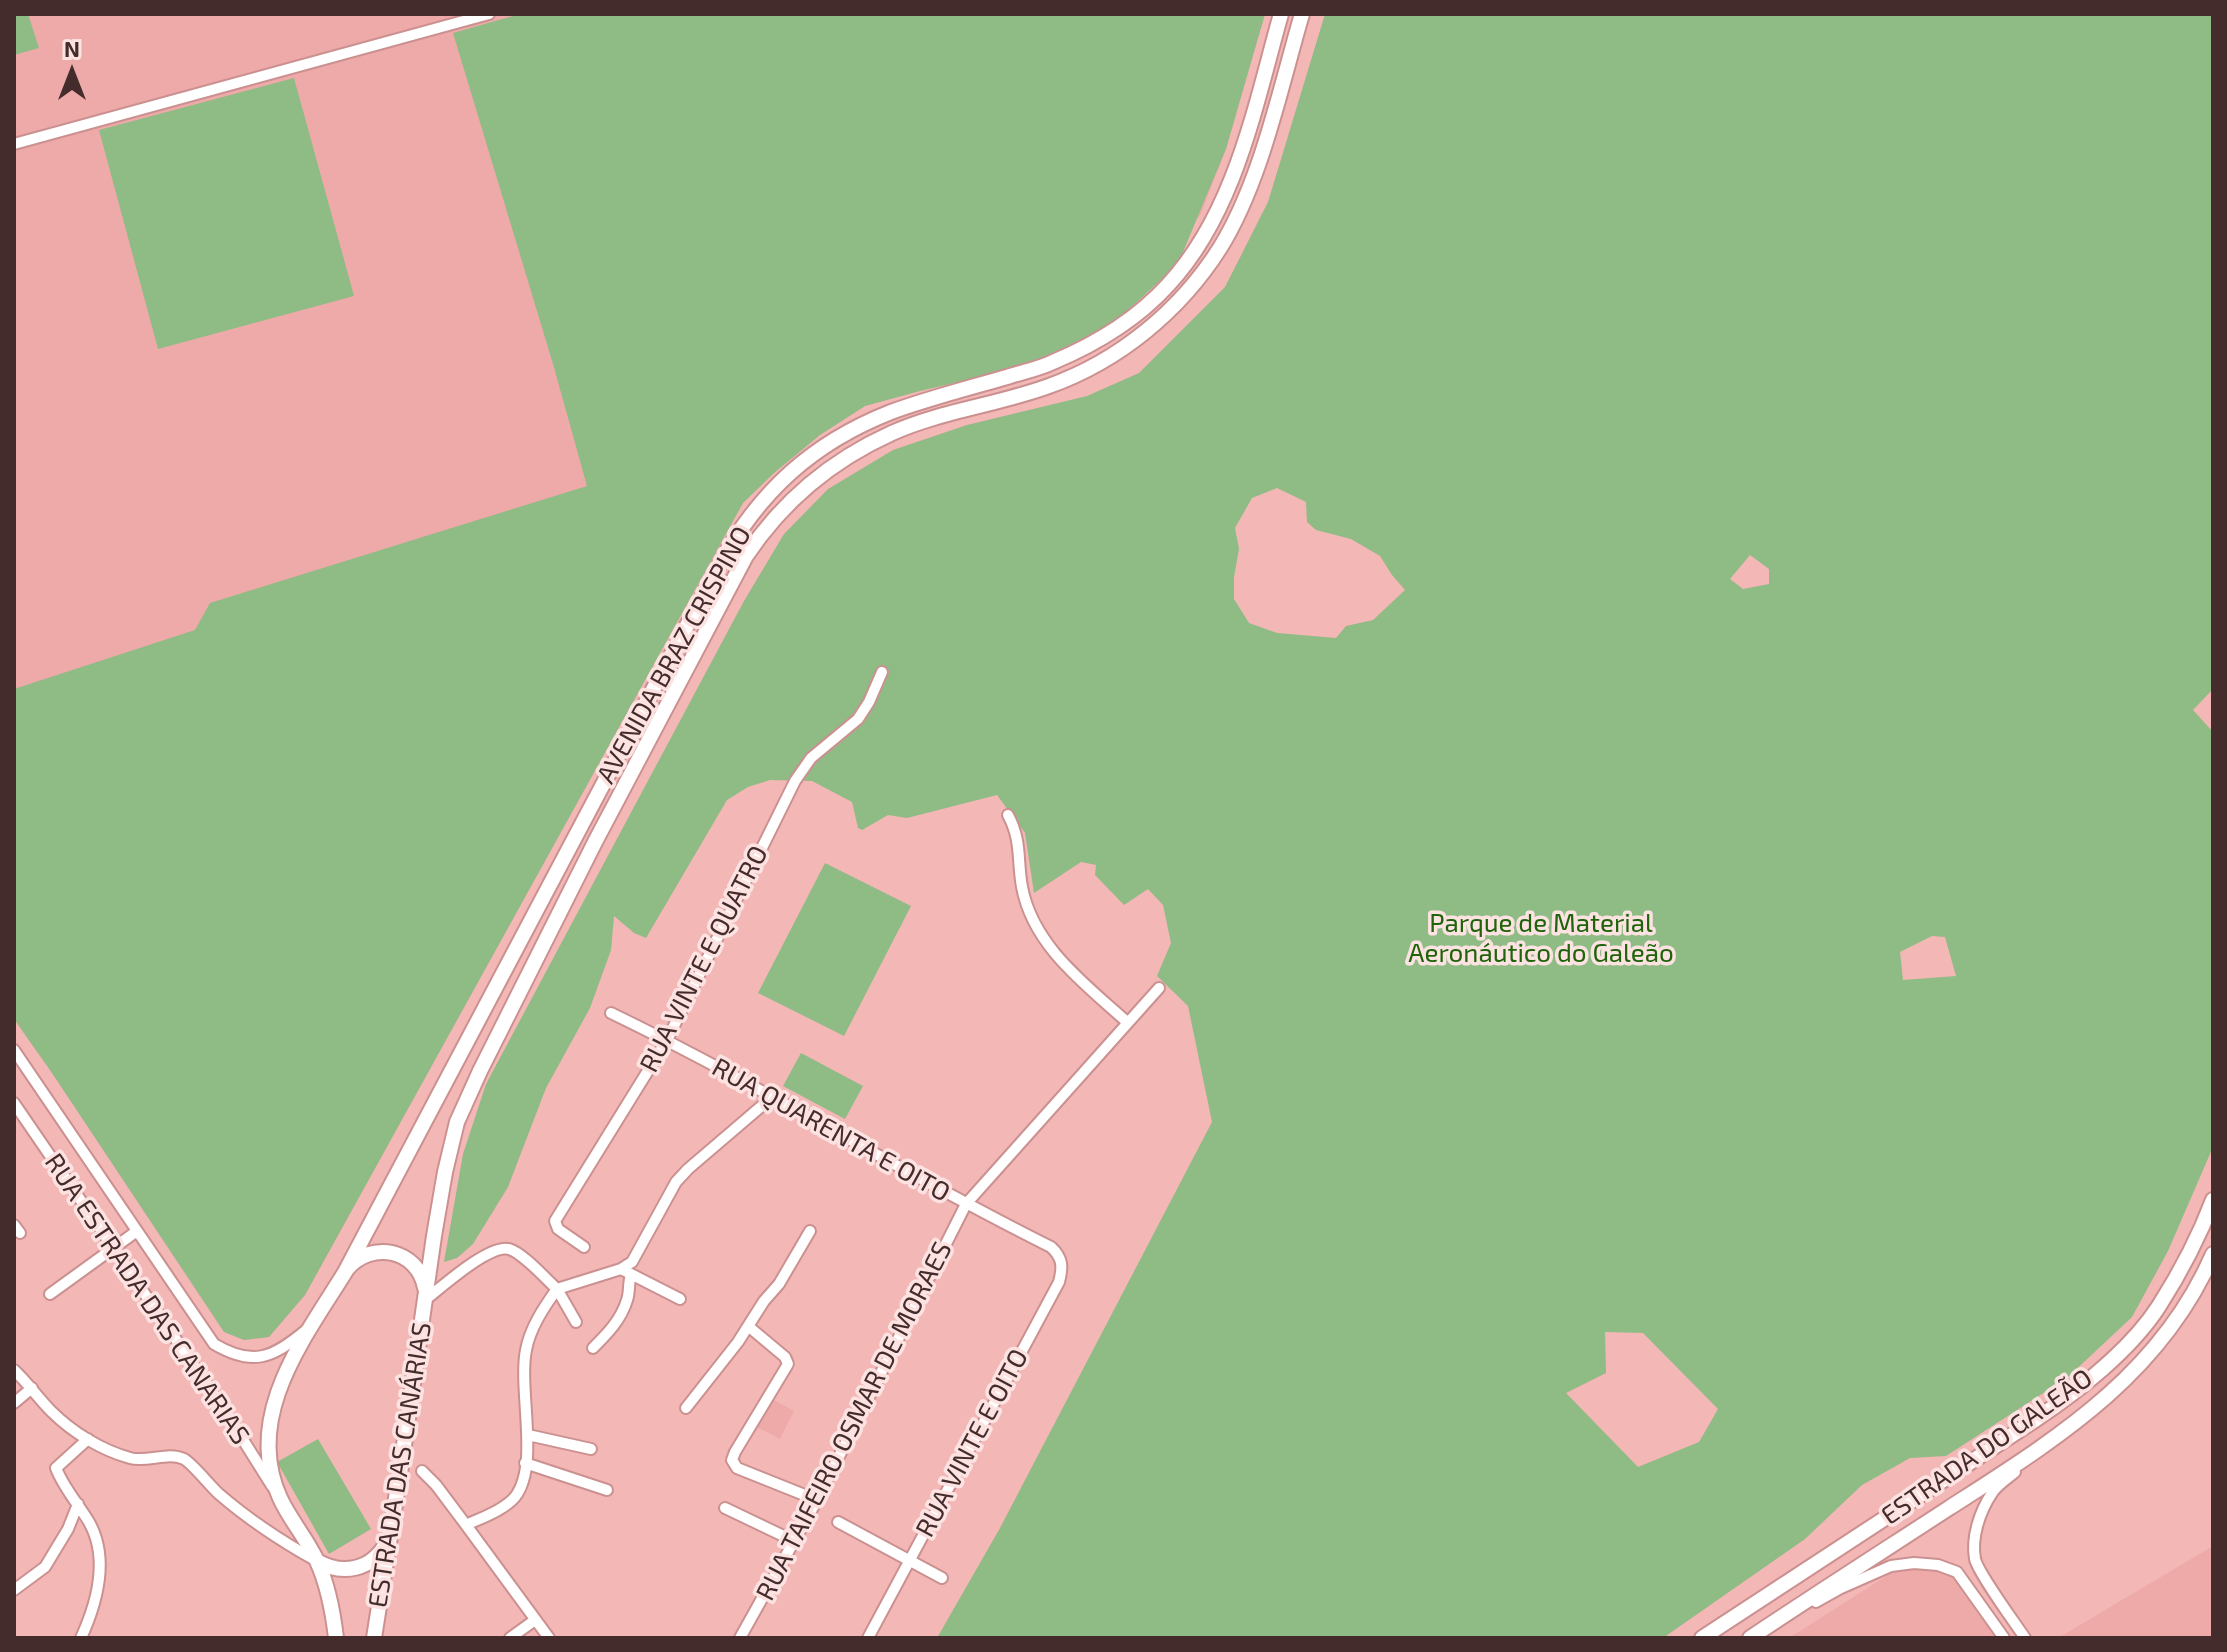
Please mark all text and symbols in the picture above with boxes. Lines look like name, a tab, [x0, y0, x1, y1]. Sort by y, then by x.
north arrow	[32, 32, 112, 112]
text: N	[64, 35, 80, 61]
street label: AVENIDA BRAZ CRISPINO	[590, 521, 758, 789]
street label: RUA VINTE E QUATRO	[633, 841, 775, 1077]
park label: Parque de Material Aeronáutico do Galeão	[1408, 907, 1674, 968]
street label: RUA QUARENTA E OITO	[707, 1052, 955, 1208]
street label: RUA ESTRADA DAS CANARIAS	[38, 1148, 256, 1450]
street label: RUA TAIFEIRO OSMAR DE MORAES	[750, 1236, 958, 1606]
street label: ESTRADA DAS CANÁRIAS	[362, 1320, 438, 1610]
street label: RUA VINTE E OITO	[909, 1344, 1035, 1542]
street label: ESTRADA DO GALEÃO	[1876, 1363, 2098, 1531]

